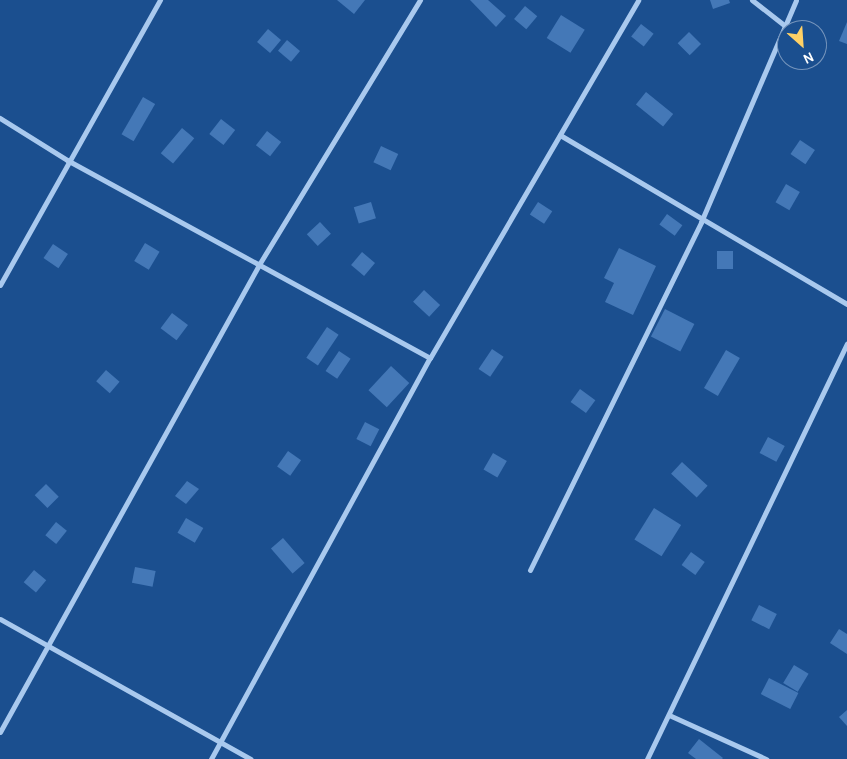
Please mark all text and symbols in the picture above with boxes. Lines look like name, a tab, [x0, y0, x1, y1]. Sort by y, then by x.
north arrow	[777, 20, 827, 70]
text: N	[800, 48, 817, 68]

